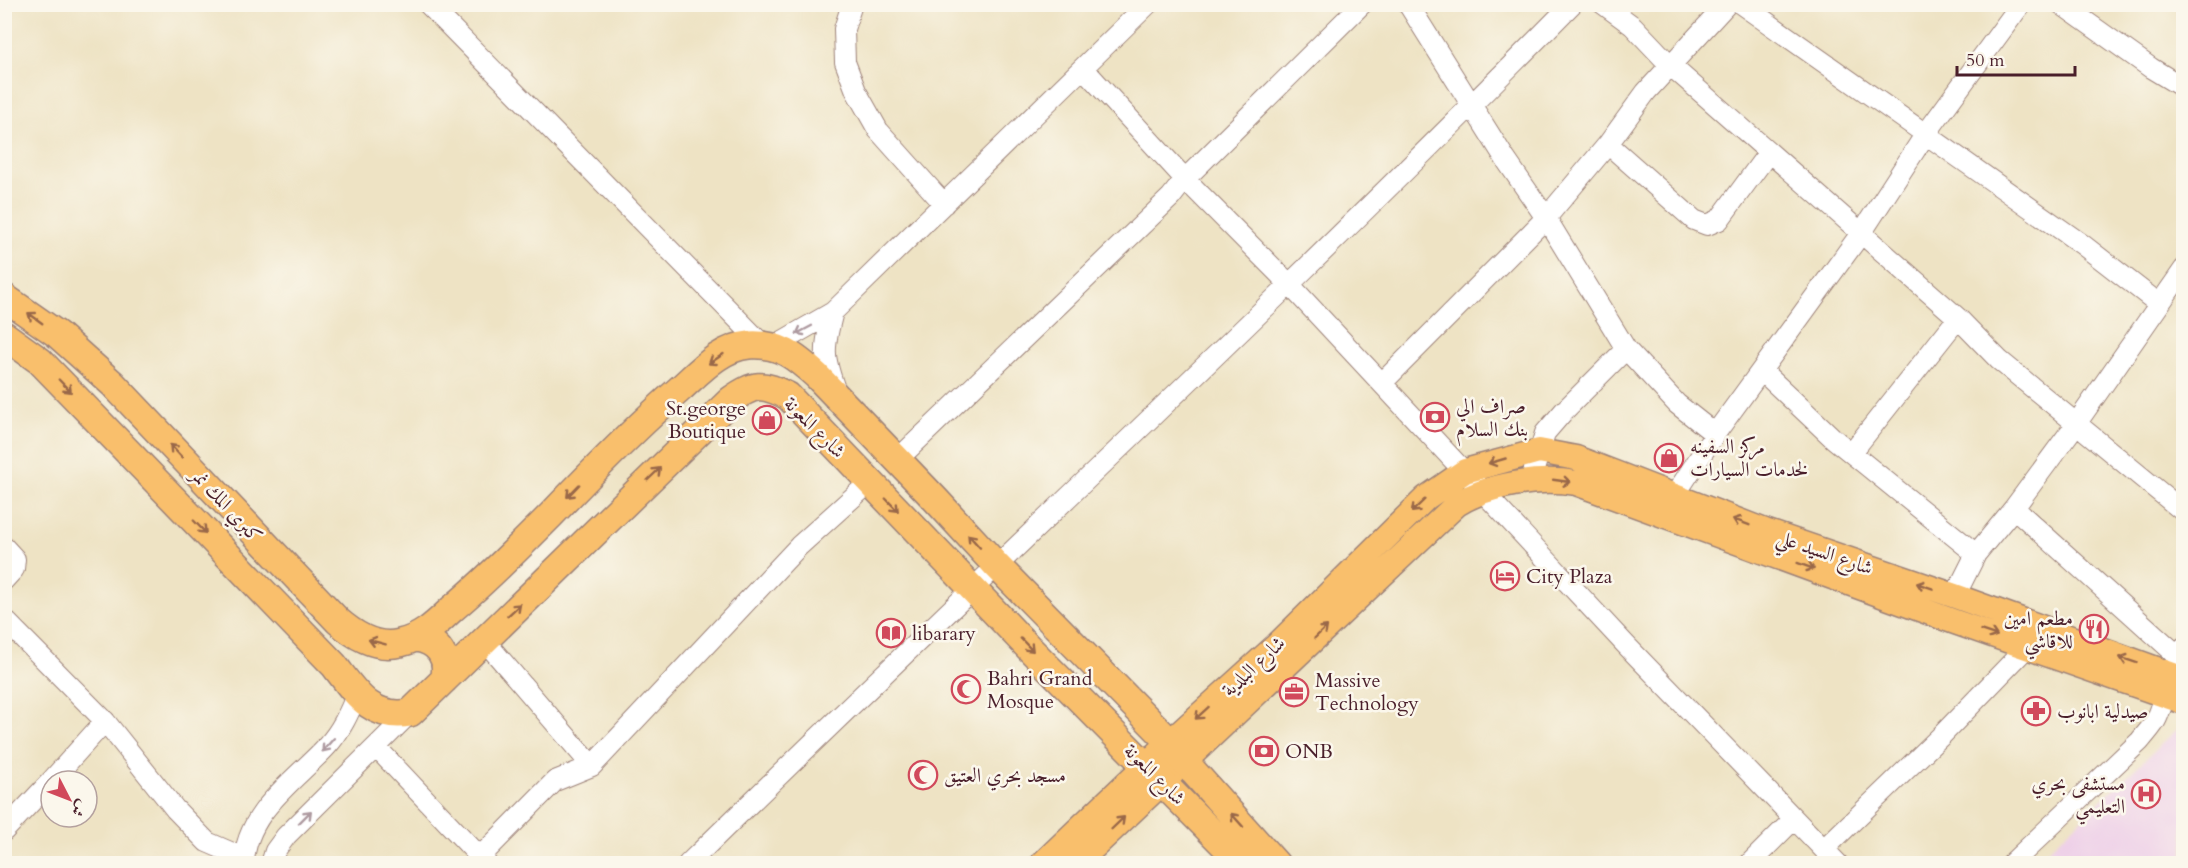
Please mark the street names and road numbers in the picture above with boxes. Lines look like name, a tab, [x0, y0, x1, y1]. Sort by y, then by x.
street label: شارع المعونة	[775, 391, 851, 467]
street label: كبري المك نمر	[182, 460, 268, 550]
street label: شارع السيد علي	[1771, 523, 1877, 587]
street label: شارع البلدية	[1216, 630, 1294, 706]
street label: شارع المعونة	[1115, 738, 1191, 814]

